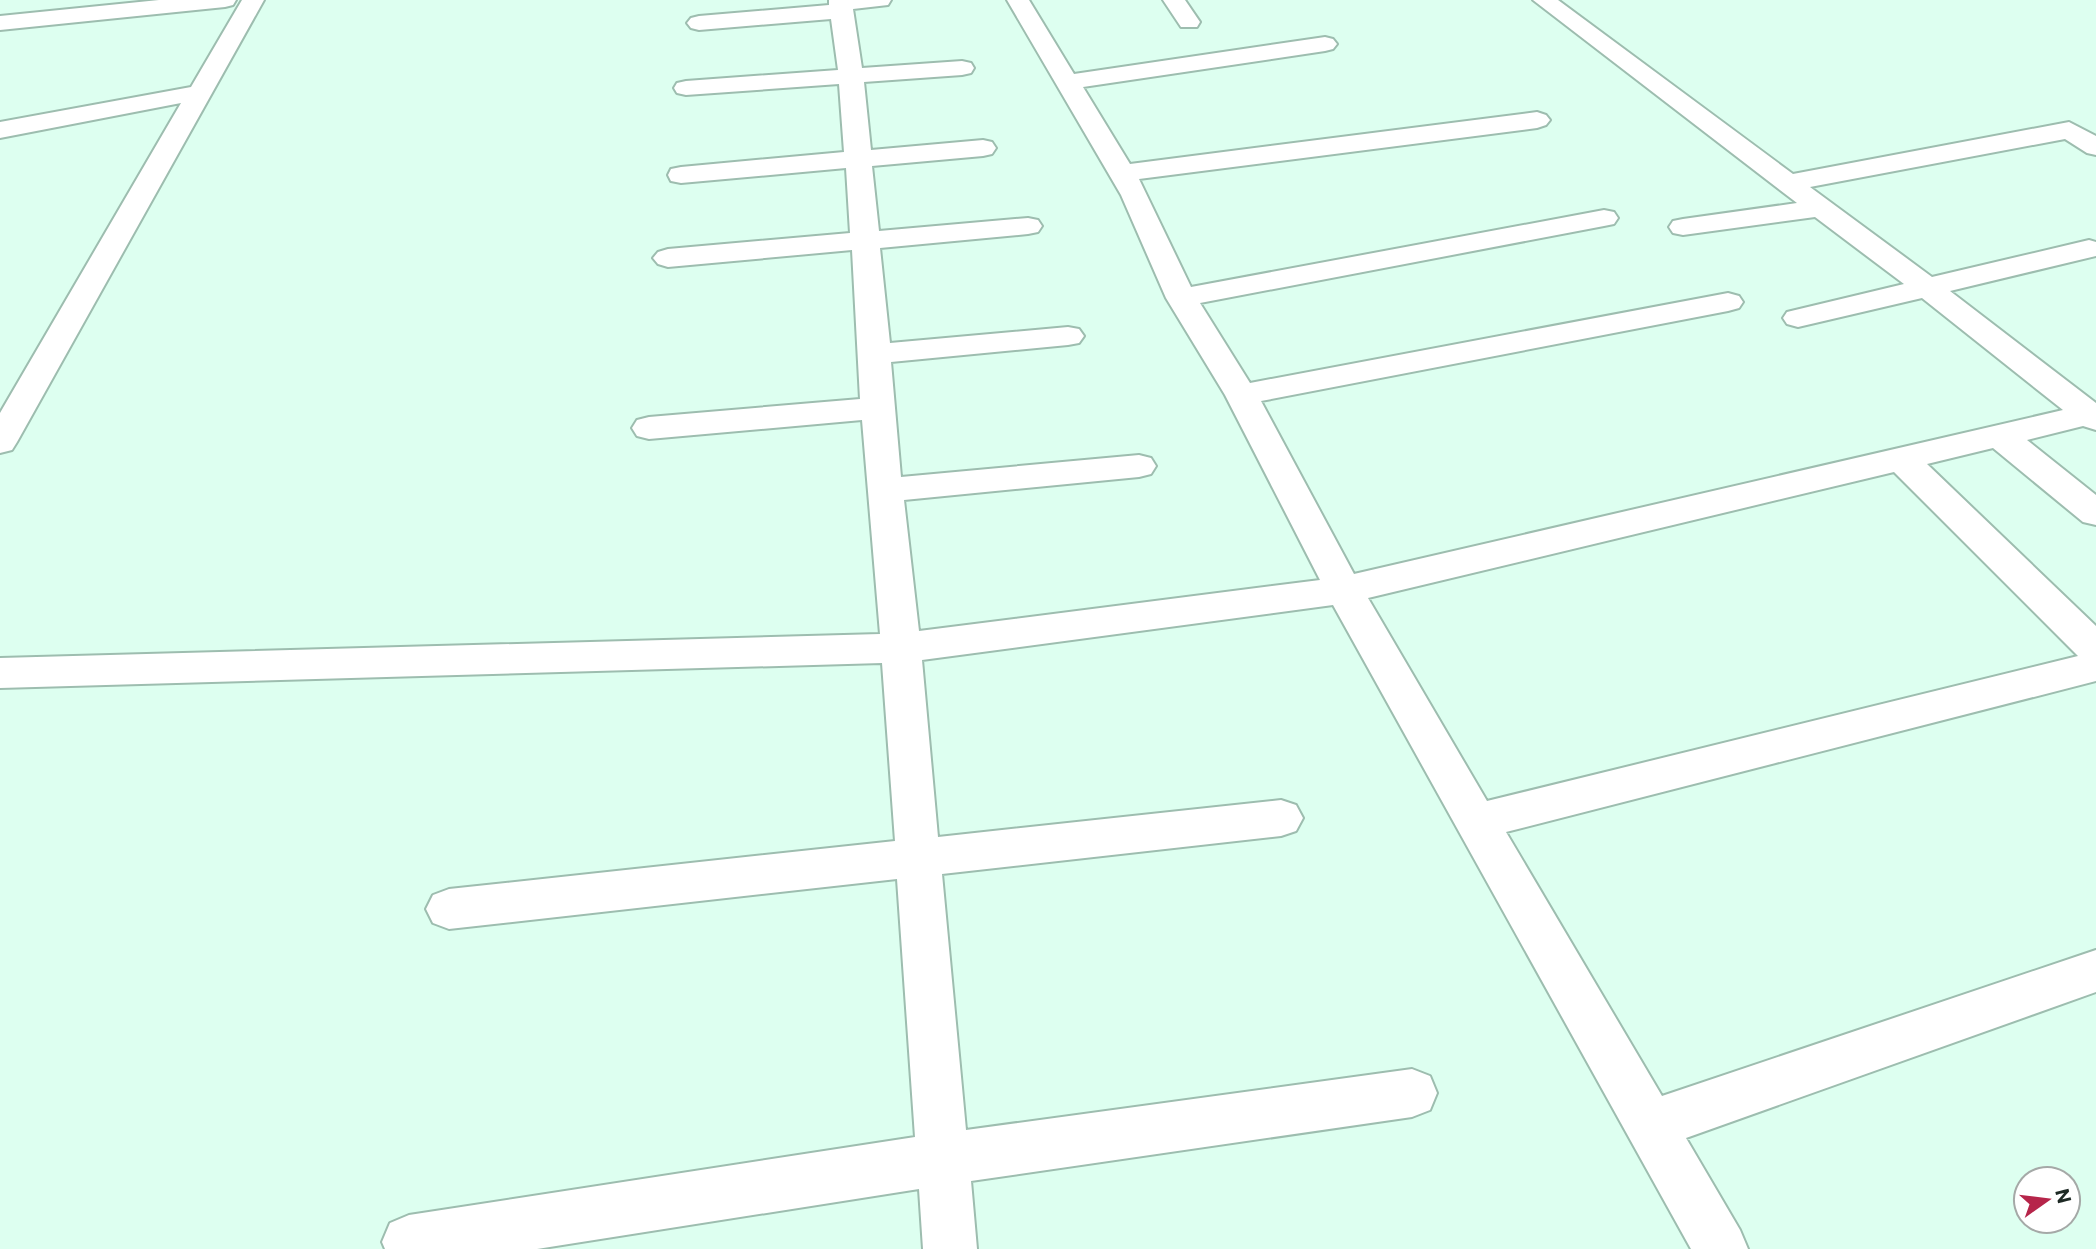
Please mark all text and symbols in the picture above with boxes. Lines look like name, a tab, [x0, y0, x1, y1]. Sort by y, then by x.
north arrow	[2012, 1165, 2082, 1235]
text: N	[2051, 1186, 2077, 1205]

